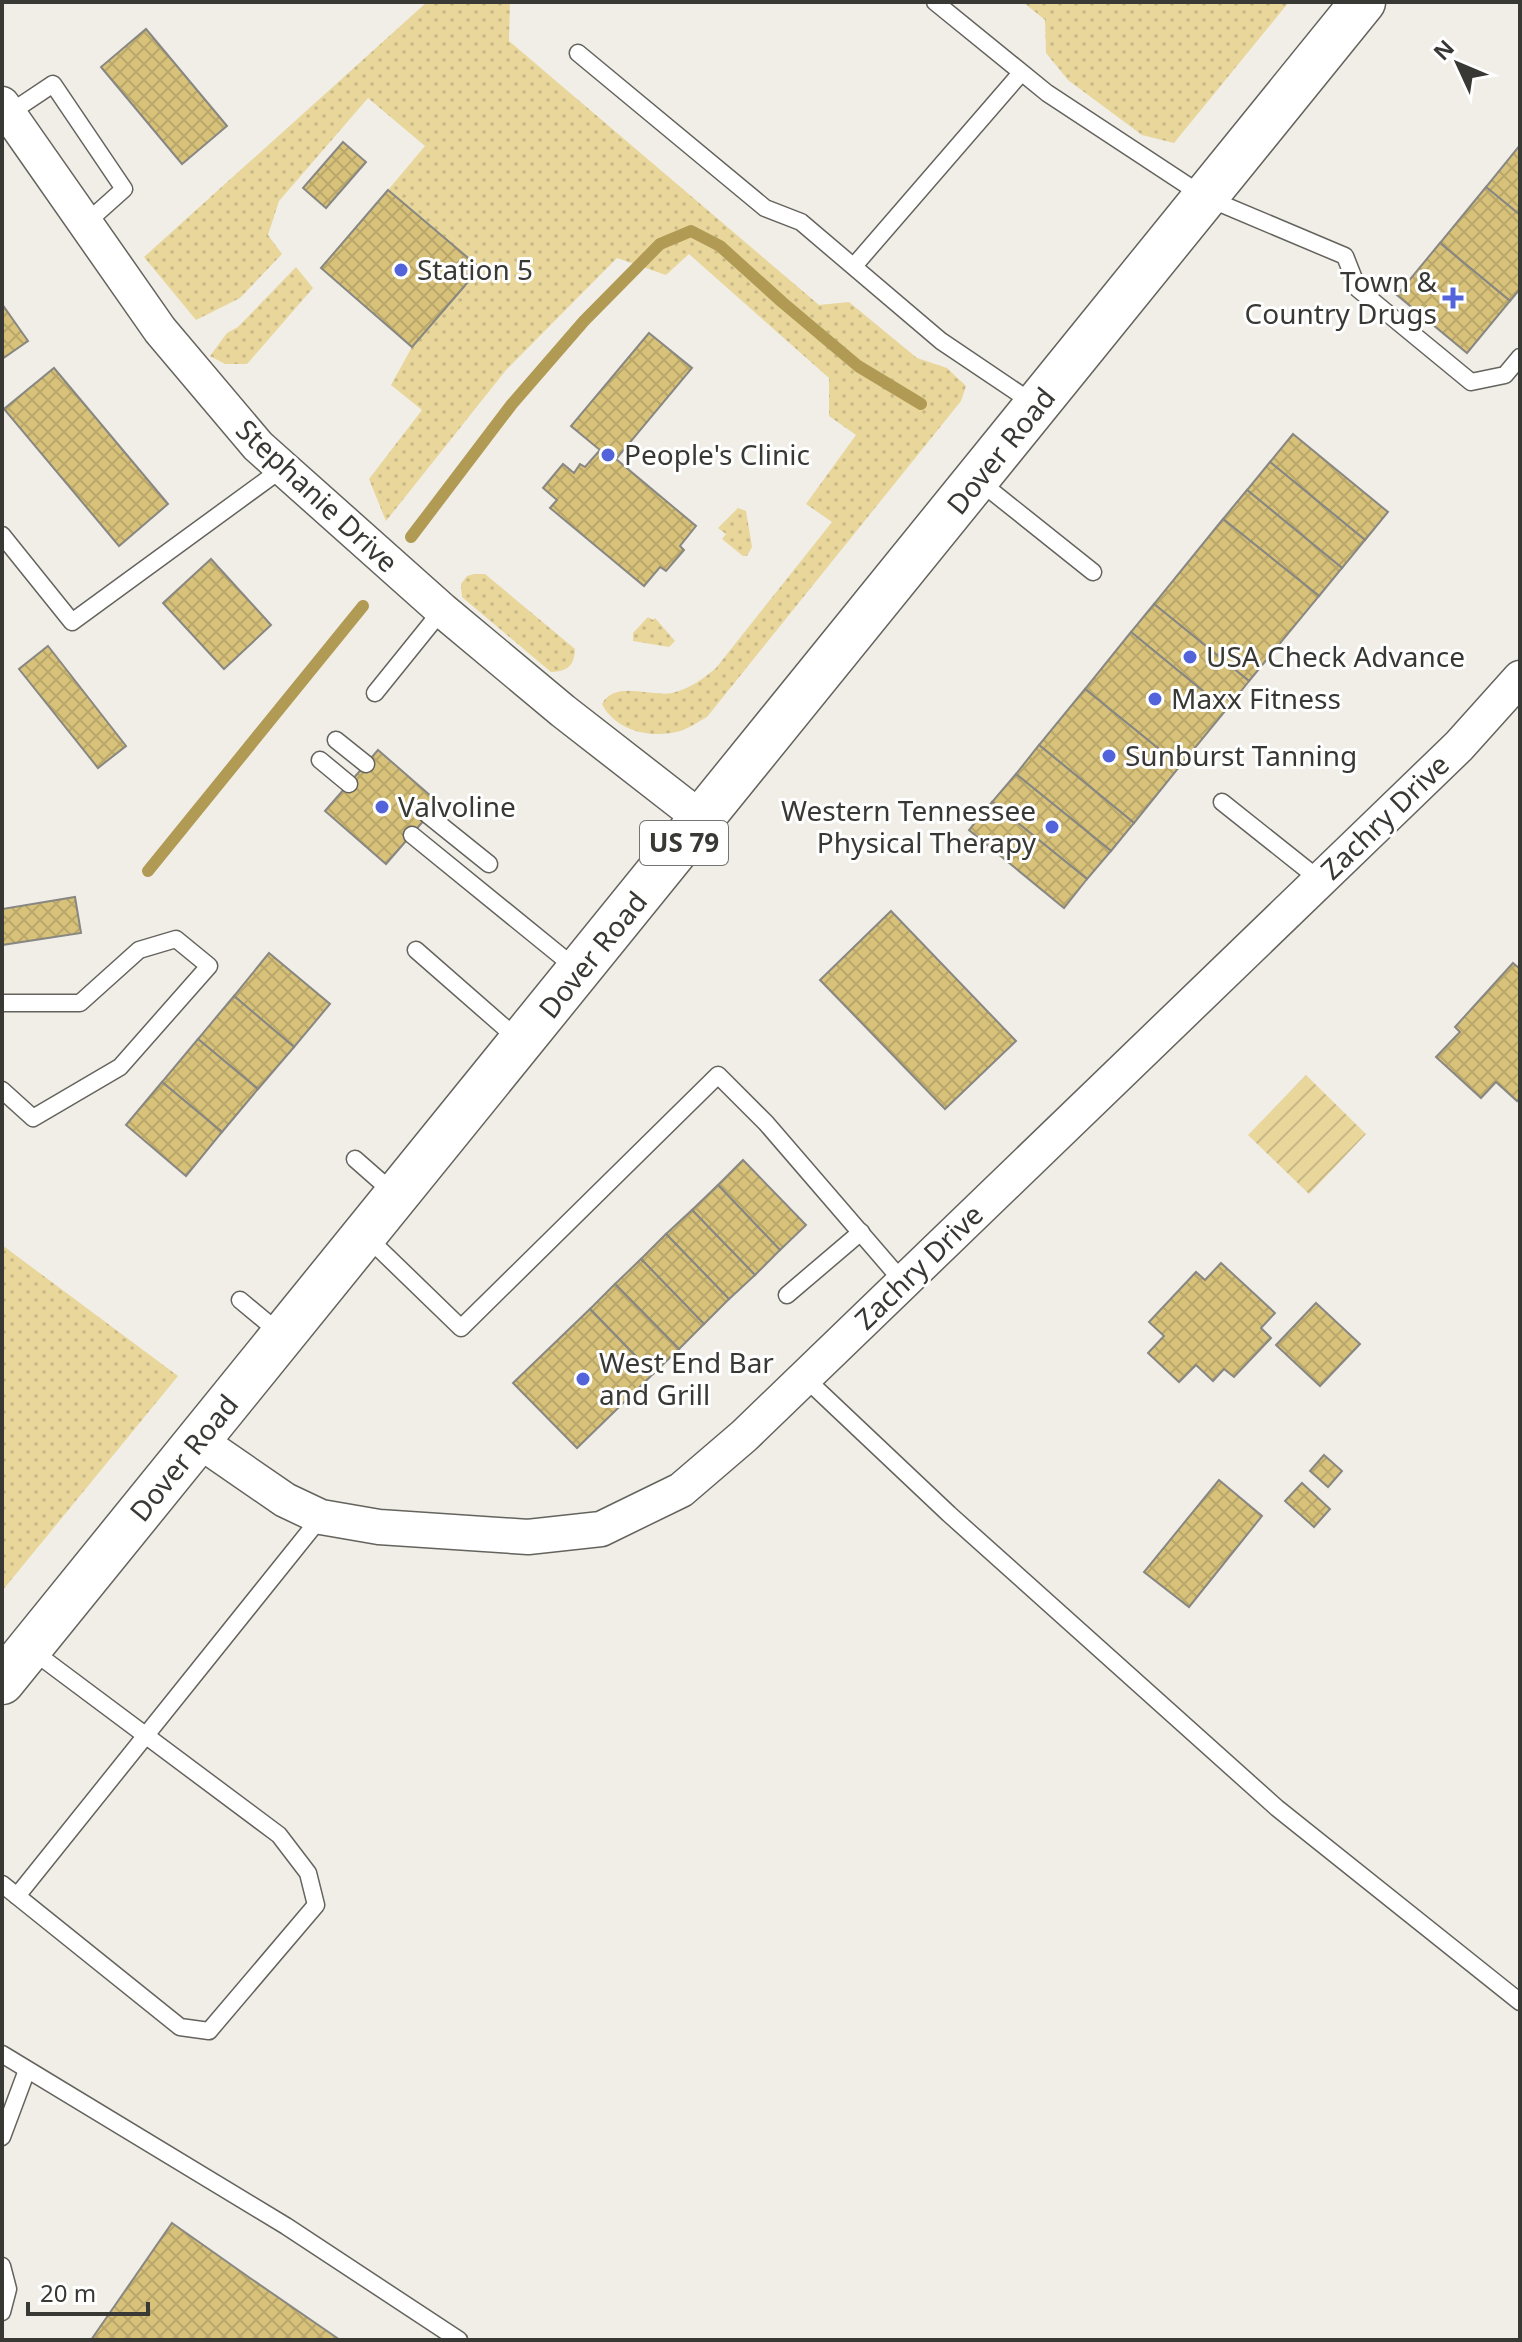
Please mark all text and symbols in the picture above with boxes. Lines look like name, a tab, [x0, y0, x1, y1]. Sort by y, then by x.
north arrow	[1418, 24, 1498, 104]
text: N	[1426, 33, 1460, 66]
place label: Station 5	[417, 250, 533, 288]
marker: Station 5	[392, 261, 410, 279]
place label: Town & Country Drugs	[1245, 262, 1438, 332]
marker: Town & Country Drugs	[1444, 289, 1462, 307]
street label: Dover Road	[937, 379, 1063, 522]
street label: Stephanie Drive	[229, 410, 407, 580]
place label: People's Clinic	[624, 435, 810, 473]
marker: People's Clinic	[599, 446, 617, 464]
place label: USA Check Advance	[1206, 637, 1465, 675]
marker: USA Check Advance	[1181, 648, 1199, 666]
place label: Maxx Fitness	[1171, 679, 1341, 717]
marker: Maxx Fitness	[1146, 690, 1164, 708]
place label: Sunburst Tanning	[1125, 736, 1357, 774]
street label: Zachry Drive	[1312, 745, 1457, 887]
marker: Sunburst Tanning	[1100, 747, 1118, 765]
place label: Valvoline	[398, 787, 516, 825]
place label: Western Tennessee Physical Therapy	[781, 791, 1037, 861]
marker: Valvoline	[373, 798, 391, 816]
marker: Western Tennessee Physical Therapy	[1043, 818, 1061, 836]
road number: US 79	[640, 821, 728, 865]
street label: Dover Road	[529, 883, 655, 1026]
street label: Zachry Drive	[846, 1195, 991, 1337]
place label: West End Bar and Grill	[599, 1343, 774, 1413]
marker: West End Bar and Grill	[574, 1370, 592, 1388]
street label: Dover Road	[120, 1386, 246, 1529]
scale bar	[28, 2266, 148, 2316]
text: 20 m	[40, 2276, 96, 2309]

